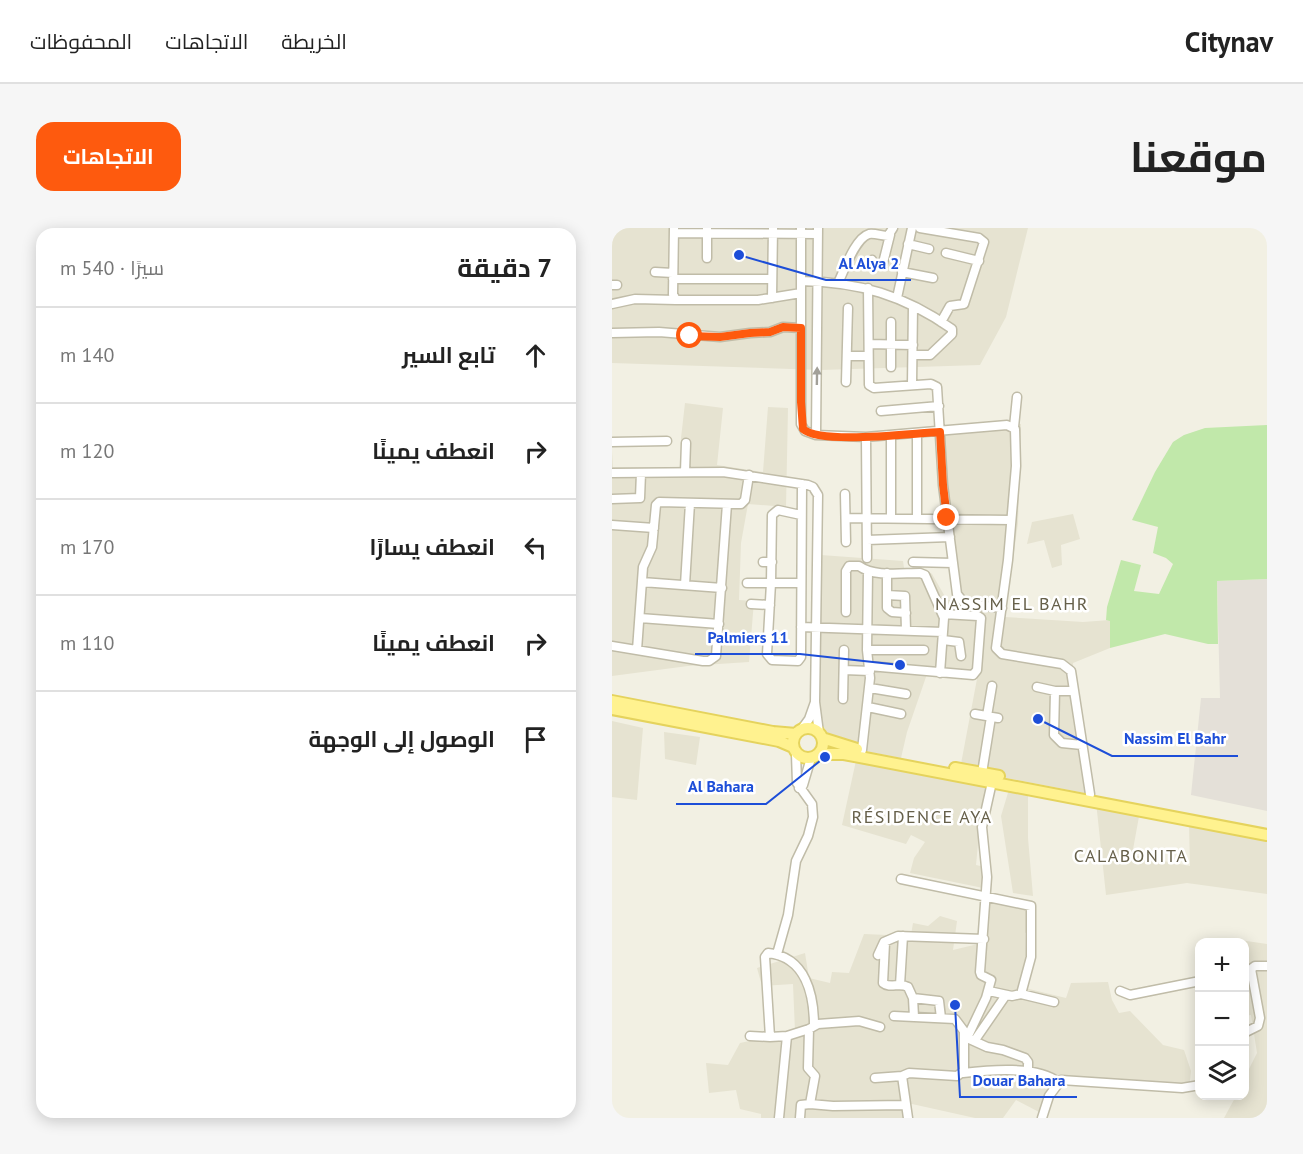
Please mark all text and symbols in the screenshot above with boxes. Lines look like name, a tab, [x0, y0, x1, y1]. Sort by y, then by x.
text: Citynav	[1185, 23, 1273, 60]
text: المحفوظات	[30, 28, 132, 55]
text: الاتجاهات	[165, 28, 248, 55]
text: الخريطة	[281, 28, 347, 55]
button: الاتجاهات	[36, 122, 181, 191]
text: موقعنا	[1130, 129, 1267, 184]
callout: Al Alya 2	[826, 246, 911, 280]
text: 7 دقيقة	[457, 251, 552, 284]
text: Al Alya 2	[839, 253, 899, 273]
text: سيرًا · 540 m	[60, 255, 164, 281]
route start	[676, 322, 702, 348]
icon: ahead	[519, 339, 552, 372]
text: تابع السير	[402, 341, 495, 369]
text: 140 m	[60, 342, 114, 368]
one-way arrow	[812, 367, 822, 386]
icon: right	[519, 435, 552, 468]
text: انعطف يمينًا	[372, 437, 495, 465]
text: 120 m	[60, 438, 114, 464]
route end	[933, 504, 959, 530]
icon: left	[519, 531, 552, 564]
text: انعطف يسارًا	[369, 533, 495, 561]
text: 170 m	[60, 534, 114, 560]
district label: NASSIM EL BAHR	[935, 592, 1089, 615]
callout: Palmiers 11	[695, 620, 800, 654]
icon: right	[519, 627, 552, 660]
text: Palmiers 11	[707, 627, 789, 647]
text: انعطف يمينًا	[372, 629, 495, 657]
text: 110 m	[60, 630, 114, 656]
callout: Nassim El Bahr	[1112, 722, 1238, 756]
icon: arrive	[519, 723, 552, 756]
text: الوصول إلى الوجهة	[309, 725, 495, 753]
text: Nassim El Bahr	[1124, 728, 1226, 748]
callout: Al Bahara	[676, 770, 766, 804]
text: Al Bahara	[688, 776, 754, 796]
district label: RÉSIDENCE AYA	[852, 805, 993, 828]
district label: CALABONITA	[1074, 844, 1188, 867]
map controls	[1195, 938, 1249, 1100]
button: +	[1195, 938, 1249, 992]
button: −	[1195, 992, 1249, 1046]
button: layers	[1195, 1046, 1249, 1100]
callout: Douar Bahara	[960, 1063, 1077, 1097]
text: Douar Bahara	[973, 1070, 1065, 1090]

